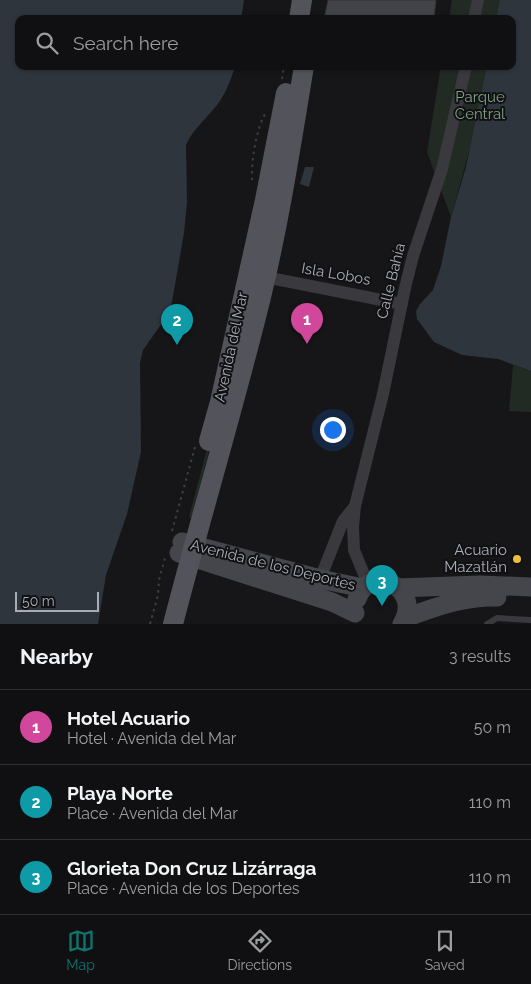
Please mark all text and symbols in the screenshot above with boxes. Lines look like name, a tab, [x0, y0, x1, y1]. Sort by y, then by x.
search box	[15, 15, 516, 70]
icon: search	[33, 29, 61, 57]
text: Search here	[73, 32, 179, 54]
park label: Parque Central	[455, 88, 506, 123]
street label: Calle Bahía	[373, 241, 409, 321]
street label: Isla Lobos	[300, 259, 372, 289]
street label: Avenida del Mar	[211, 290, 252, 403]
pin: 1	[291, 303, 323, 344]
pin: 2	[161, 304, 193, 345]
your location	[320, 417, 346, 443]
street label: Avenida de los Deportes	[189, 536, 357, 594]
place label: Acuario Mazatlán	[444, 541, 507, 576]
marker: Acuario Mazatlán	[511, 553, 523, 565]
pin: 3	[366, 565, 398, 606]
scale bar	[15, 589, 99, 612]
text: 50 m	[22, 593, 55, 609]
text: Nearby	[20, 644, 93, 669]
text: 3 results	[449, 647, 511, 666]
text: Hotel Acuario	[67, 707, 190, 729]
text: 1	[32, 718, 40, 737]
text: 50 m	[474, 718, 511, 737]
text: Hotel · Avenida del Mar	[67, 729, 236, 748]
text: Playa Norte	[67, 782, 173, 804]
text: 2	[31, 793, 41, 812]
text: 110 m	[469, 793, 511, 812]
text: Place · Avenida del Mar	[67, 804, 238, 823]
text: Glorieta Don Cruz Lizárraga	[67, 857, 317, 879]
text: 3	[32, 868, 40, 887]
text: 110 m	[469, 868, 511, 887]
text: Place · Avenida de los Deportes	[67, 879, 300, 898]
tab: Map	[66, 927, 95, 973]
tab: Directions	[227, 927, 292, 973]
tab: Saved	[425, 927, 465, 973]

